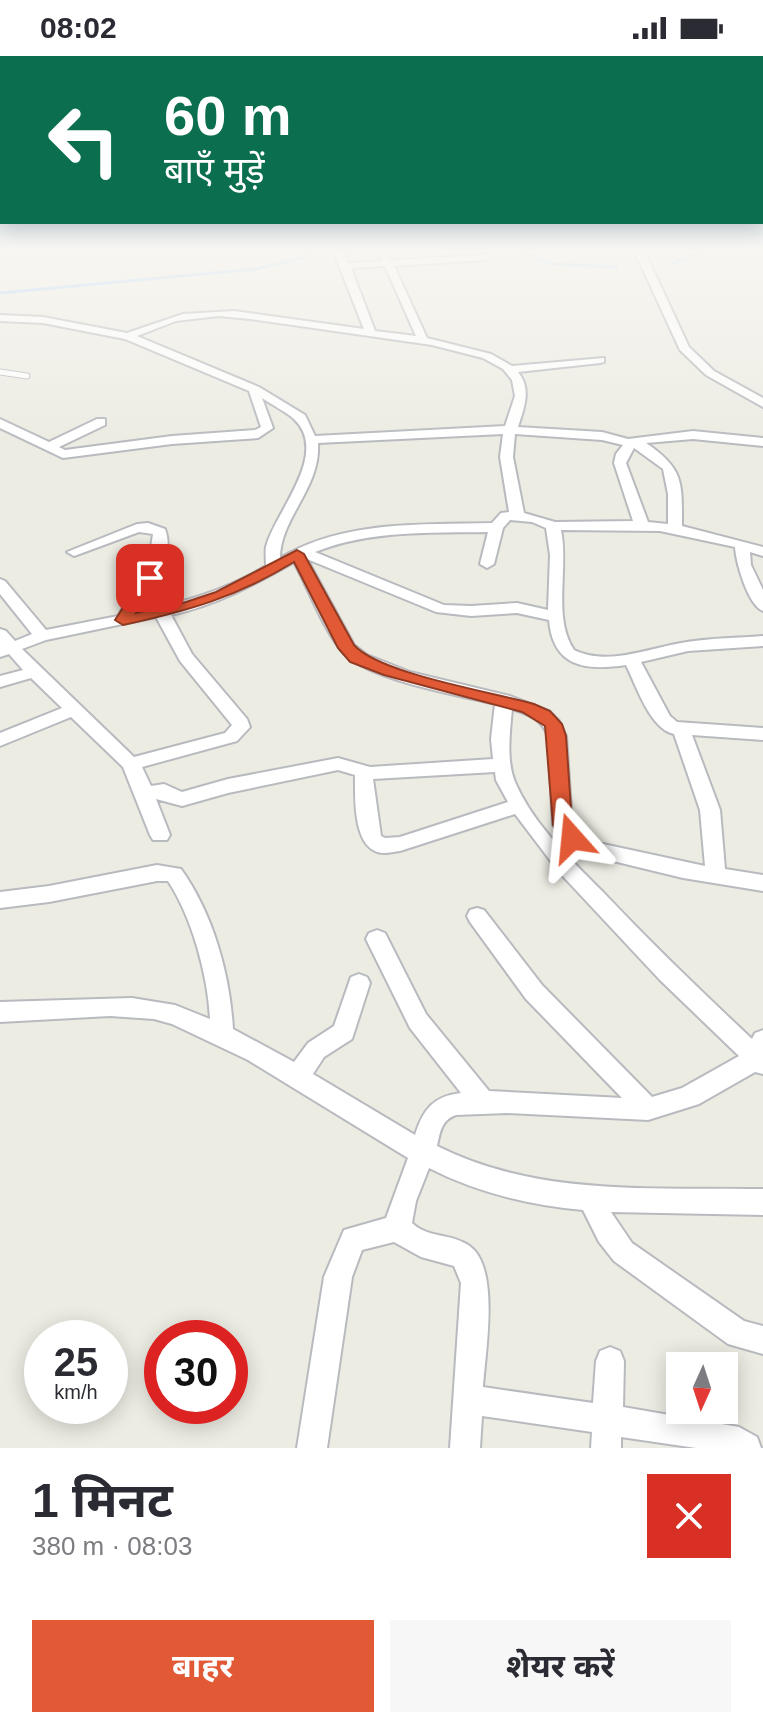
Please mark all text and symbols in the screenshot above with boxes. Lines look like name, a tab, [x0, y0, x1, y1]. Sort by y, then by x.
text: 08:02	[40, 11, 117, 44]
text: 60 m	[164, 84, 292, 147]
icon: left	[32, 88, 136, 192]
text: बाएँ मुड़ें	[164, 150, 265, 191]
pin	[116, 544, 184, 612]
icon: arrive	[128, 556, 172, 600]
position arrow	[530, 796, 614, 880]
speed limit sign: 30	[144, 1320, 248, 1424]
text: 25	[54, 1340, 98, 1384]
north arrow	[666, 1352, 738, 1424]
map controls	[666, 1352, 738, 1424]
text: km/h	[54, 1381, 98, 1403]
text: 1 मिनट	[32, 1474, 173, 1527]
button: close	[647, 1474, 731, 1558]
text: 380 m · 08:03	[32, 1531, 192, 1561]
button: बाहर	[32, 1620, 374, 1712]
button: शेयर करें	[390, 1620, 731, 1712]

